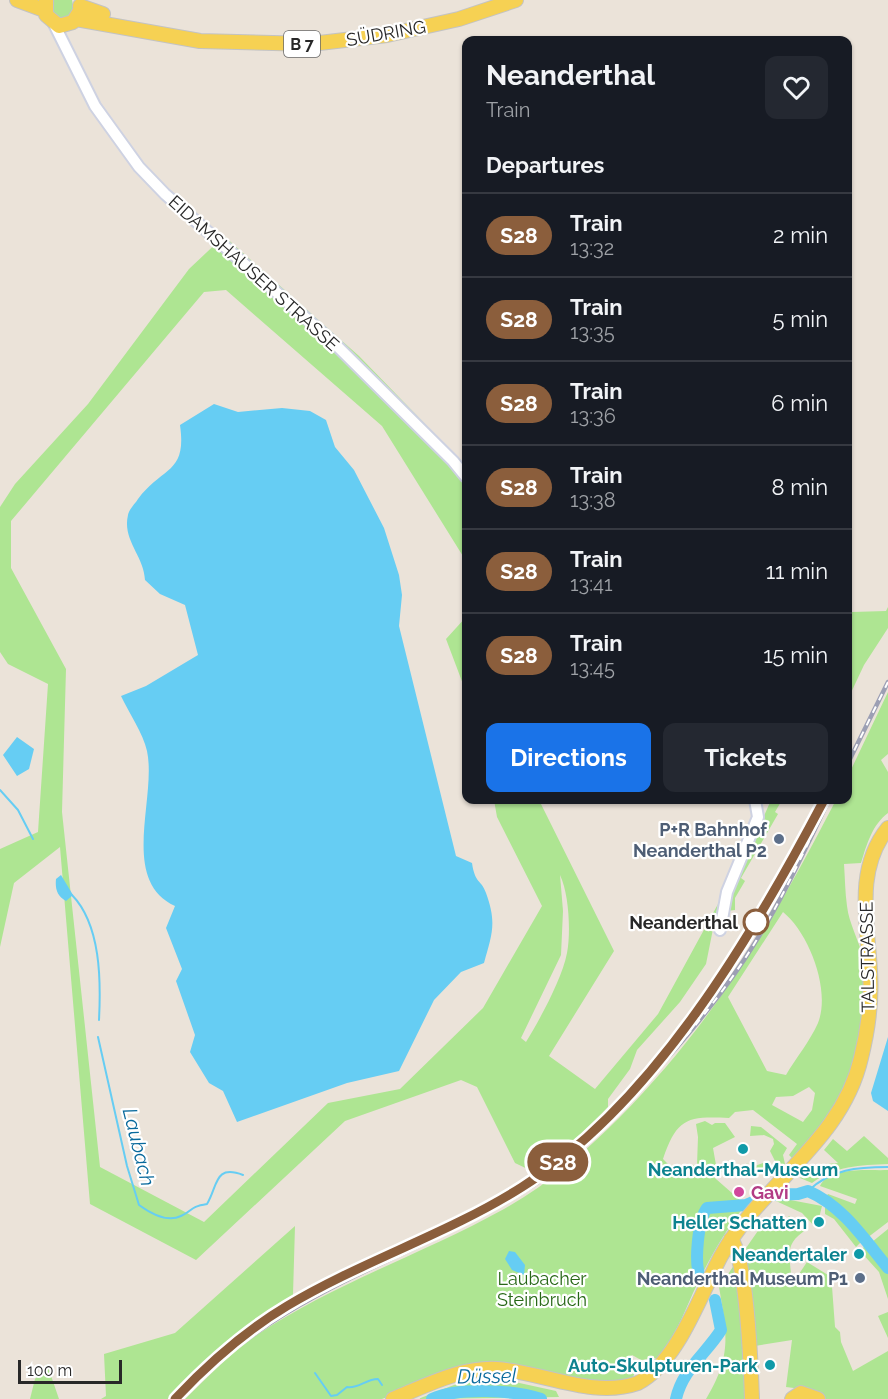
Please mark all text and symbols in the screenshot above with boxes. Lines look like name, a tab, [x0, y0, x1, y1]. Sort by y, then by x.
street label: SÜDRING	[345, 16, 427, 50]
road number: B 7	[284, 31, 320, 57]
button: heart	[765, 56, 828, 119]
text: Neanderthal	[486, 59, 655, 92]
text: Train	[486, 98, 530, 122]
text: Departures	[486, 152, 604, 178]
street label: EIDAMSHAUSER STRASSE	[165, 191, 343, 355]
text: Train	[570, 210, 623, 236]
text: 2 min	[773, 222, 828, 248]
text: S28	[500, 223, 538, 248]
text: 13:32	[570, 236, 614, 260]
text: Train	[570, 294, 623, 320]
text: 5 min	[773, 306, 828, 332]
text: S28	[500, 307, 538, 332]
text: 13:35	[570, 320, 615, 344]
text: Train	[570, 378, 623, 404]
text: 6 min	[771, 390, 828, 416]
text: S28	[500, 391, 538, 416]
text: 13:36	[570, 404, 616, 428]
text: Train	[570, 462, 623, 488]
text: 8 min	[772, 474, 828, 500]
text: S28	[500, 475, 538, 500]
text: 13:38	[570, 488, 616, 512]
text: Train	[570, 546, 623, 572]
text: 11 min	[766, 558, 828, 584]
text: S28	[500, 559, 538, 584]
text: 13:41	[570, 572, 612, 596]
text: Train	[570, 630, 623, 656]
text: 15 min	[763, 642, 828, 668]
text: S28	[500, 643, 538, 668]
text: 13:45	[570, 656, 615, 680]
button: Directions	[486, 723, 651, 792]
button: Tickets	[663, 723, 828, 792]
place label: P+R Bahnhof Neanderthal P2	[633, 819, 768, 861]
marker: P+R Bahnhof Neanderthal P2	[772, 832, 786, 846]
street label: TALSTRASSE	[856, 901, 878, 1013]
marker: Neanderthal	[743, 909, 769, 935]
place label: Neanderthal	[629, 912, 738, 933]
water label: Laubach	[118, 1106, 160, 1188]
line badge: S28	[524, 1142, 592, 1182]
marker: Neanderthal-Museum	[736, 1142, 750, 1156]
text: S28	[539, 1150, 577, 1175]
place label: Neanderthal-Museum	[648, 1159, 838, 1180]
place label: Gavi	[751, 1182, 789, 1203]
marker: Gavi	[732, 1185, 746, 1199]
place label: Heller Schatten	[672, 1212, 807, 1233]
marker: Heller Schatten	[812, 1215, 826, 1229]
place label: Neandertaler	[731, 1244, 847, 1265]
marker: Neandertaler	[852, 1247, 866, 1261]
park label: Laubacher Steinbruch	[497, 1268, 587, 1310]
place label: Neanderthal Museum P1	[637, 1268, 848, 1289]
marker: Neanderthal Museum P1	[853, 1271, 867, 1285]
place label: Auto-Skulpturen-Park	[568, 1355, 759, 1376]
scale bar	[18, 1357, 122, 1384]
marker: Auto-Skulpturen-Park	[763, 1358, 777, 1372]
text: 100 m	[27, 1361, 72, 1380]
water label: Düssel	[457, 1363, 517, 1389]

